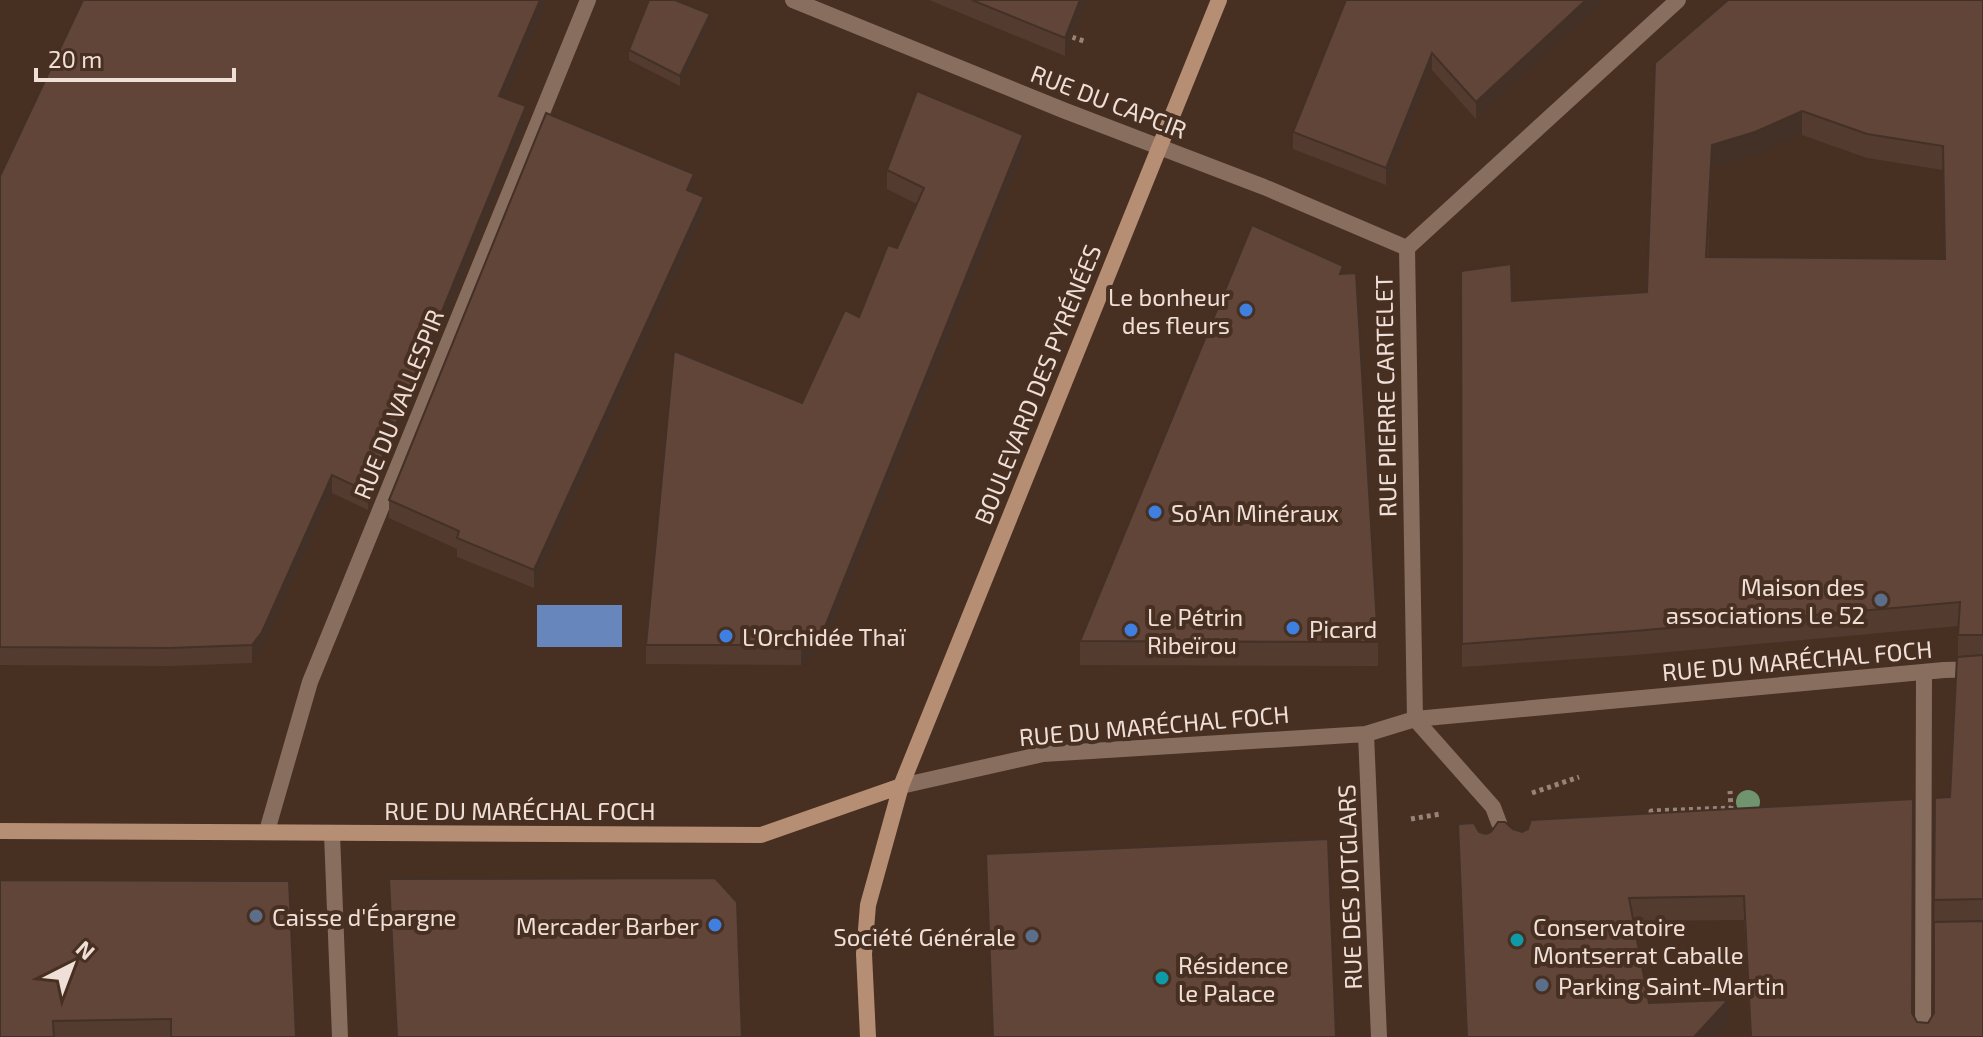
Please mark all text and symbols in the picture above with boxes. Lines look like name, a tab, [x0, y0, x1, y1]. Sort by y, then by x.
scale bar	[36, 32, 234, 82]
text: 20 m	[48, 44, 102, 73]
street label: RUE DU CAPCIR	[1027, 58, 1191, 144]
street label: BOULEVARD DES PYRÉNÉES	[968, 240, 1106, 528]
street label: RUE PIERRE CARTELET	[1368, 275, 1402, 517]
place label: Le bonheur des fleurs	[1108, 282, 1230, 339]
marker: Le bonheur des fleurs	[1237, 301, 1255, 319]
street label: RUE DU VALLESPIR	[347, 305, 449, 503]
place label: So'An Minéraux	[1171, 498, 1339, 527]
marker: So'An Minéraux	[1146, 503, 1164, 521]
place label: Maison des associations Le 52	[1666, 572, 1865, 629]
marker: Maison des associations Le 52	[1872, 591, 1890, 609]
place label: Le Pétrin Ribeïrou	[1147, 602, 1243, 659]
place label: Picard	[1309, 614, 1377, 643]
marker: Picard	[1284, 619, 1302, 637]
marker: Le Pétrin Ribeïrou	[1122, 621, 1140, 639]
place label: L'Orchidée Thaï	[742, 622, 907, 651]
marker: L'Orchidée Thaï	[717, 627, 735, 645]
street label: RUE DU MARÉCHAL FOCH	[1661, 634, 1933, 686]
street label: RUE DU MARÉCHAL FOCH	[1018, 699, 1290, 751]
street label: RUE DES JOTGLARS	[1331, 784, 1367, 990]
street label: RUE DU MARÉCHAL FOCH	[384, 796, 656, 825]
place label: Caisse d'Épargne	[272, 902, 457, 931]
marker: Caisse d'Épargne	[247, 907, 265, 925]
place label: Mercader Barber	[516, 911, 699, 940]
place label: Conservatoire Montserrat Caballe	[1533, 912, 1744, 969]
marker: Mercader Barber	[706, 916, 724, 934]
place label: Société Générale	[833, 922, 1016, 951]
north arrow	[32, 925, 112, 1005]
marker: Société Générale	[1023, 927, 1041, 945]
marker: Conservatoire Montserrat Caballe	[1508, 931, 1526, 949]
text: N	[71, 934, 101, 964]
place label: Résidence le Palace	[1178, 950, 1289, 1007]
marker: Résidence le Palace	[1153, 969, 1171, 987]
place label: Parking Saint-Martin	[1558, 971, 1785, 1000]
marker: Parking Saint-Martin	[1533, 976, 1551, 994]

